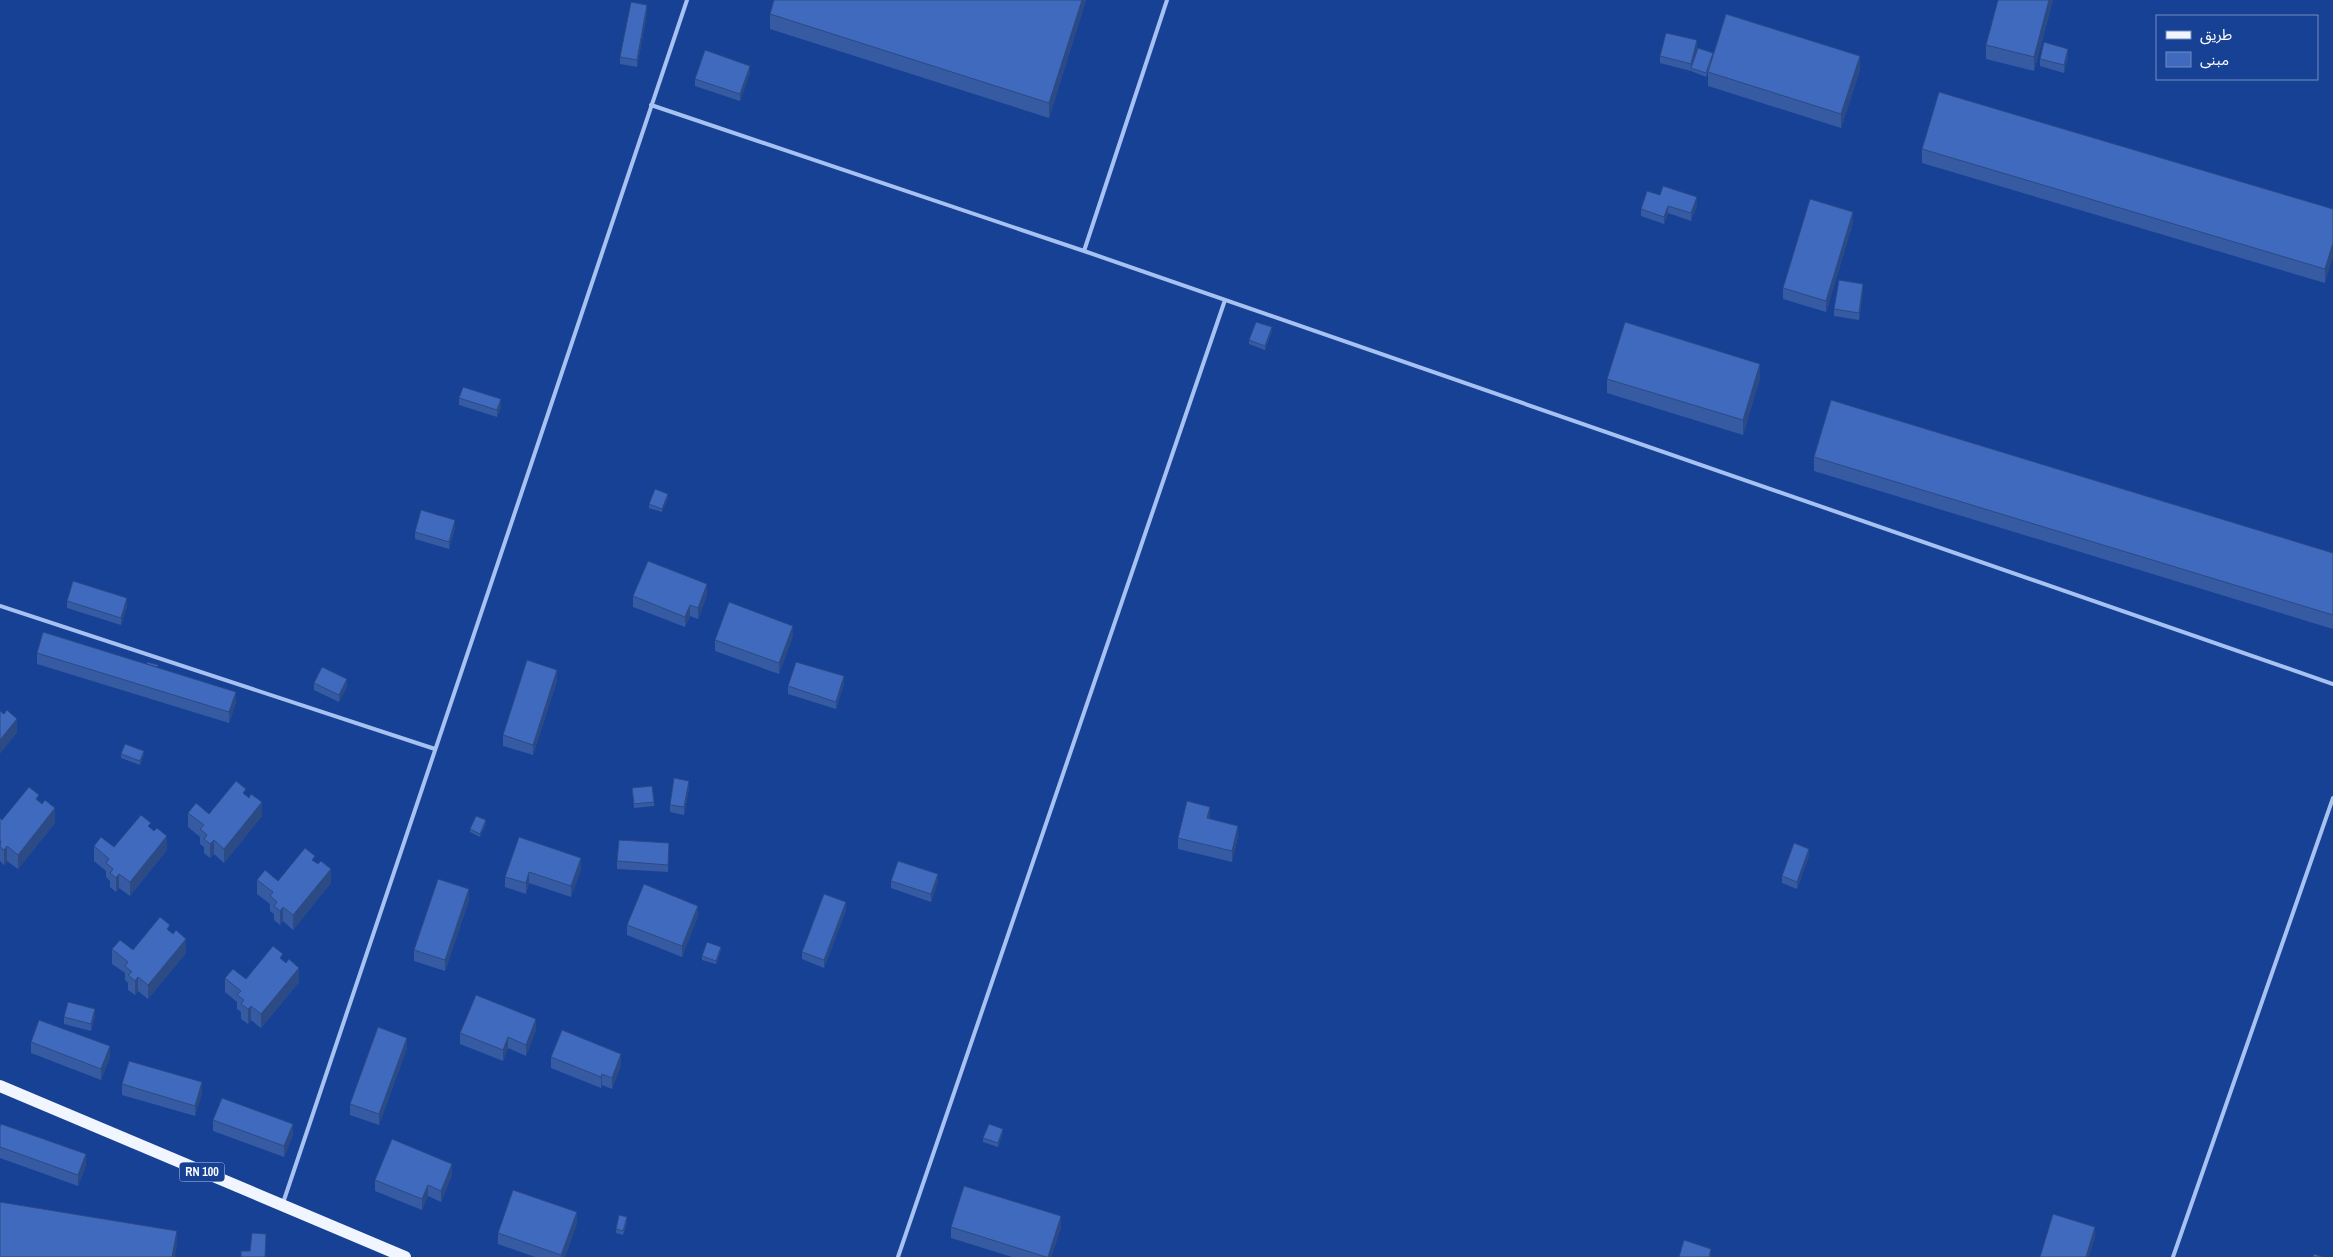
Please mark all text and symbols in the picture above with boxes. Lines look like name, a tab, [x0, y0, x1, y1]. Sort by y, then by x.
legend	[2156, 15, 2318, 80]
text: طريق	[2200, 24, 2232, 45]
text: مبنى	[2200, 49, 2229, 70]
road number: RN 100	[180, 1162, 224, 1182]

